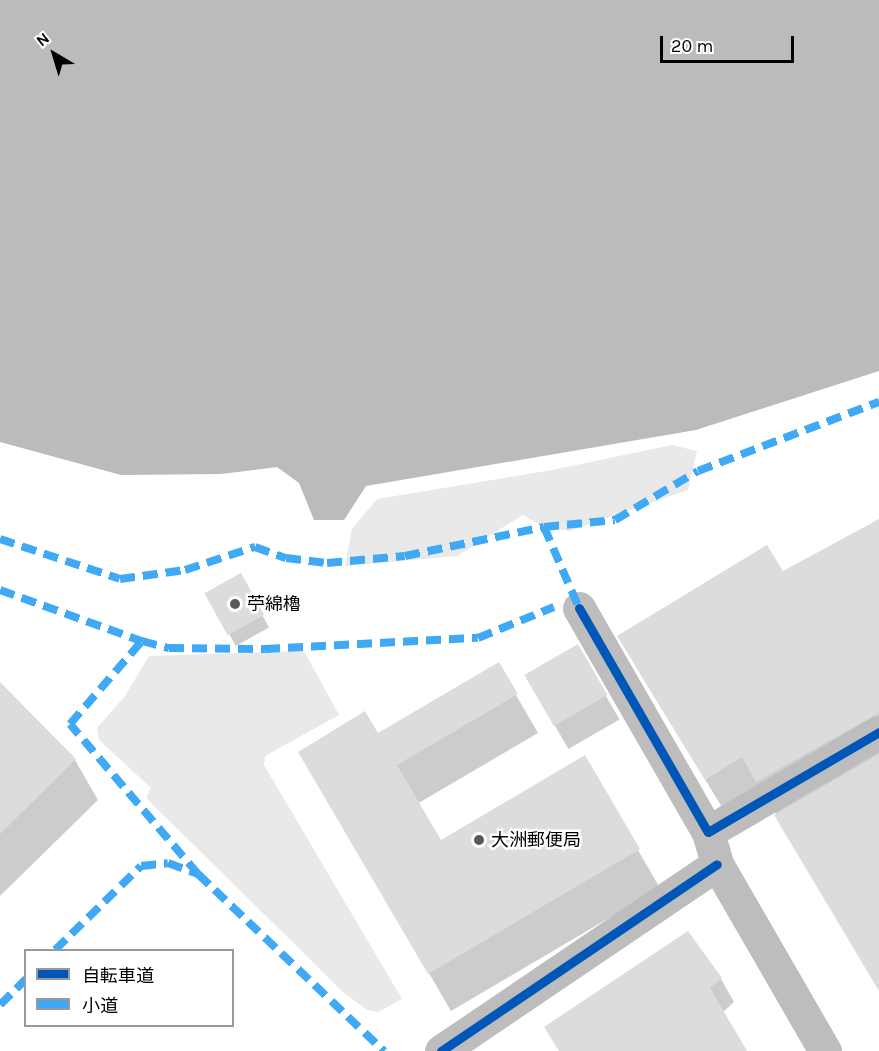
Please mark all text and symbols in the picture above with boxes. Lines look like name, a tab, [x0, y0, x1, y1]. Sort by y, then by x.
north arrow	[24, 24, 84, 84]
scale bar	[663, 24, 796, 62]
text: N	[32, 28, 53, 50]
text: 20 m	[671, 35, 713, 57]
place label: 苧綿櫓	[247, 593, 301, 615]
marker: 苧綿櫓	[228, 597, 242, 611]
place label: 大洲郵便局	[491, 829, 581, 851]
marker: 大洲郵便局	[472, 833, 486, 847]
legend	[24, 949, 234, 1027]
text: 自転車道	[82, 965, 154, 987]
text: 小道	[82, 995, 118, 1017]

